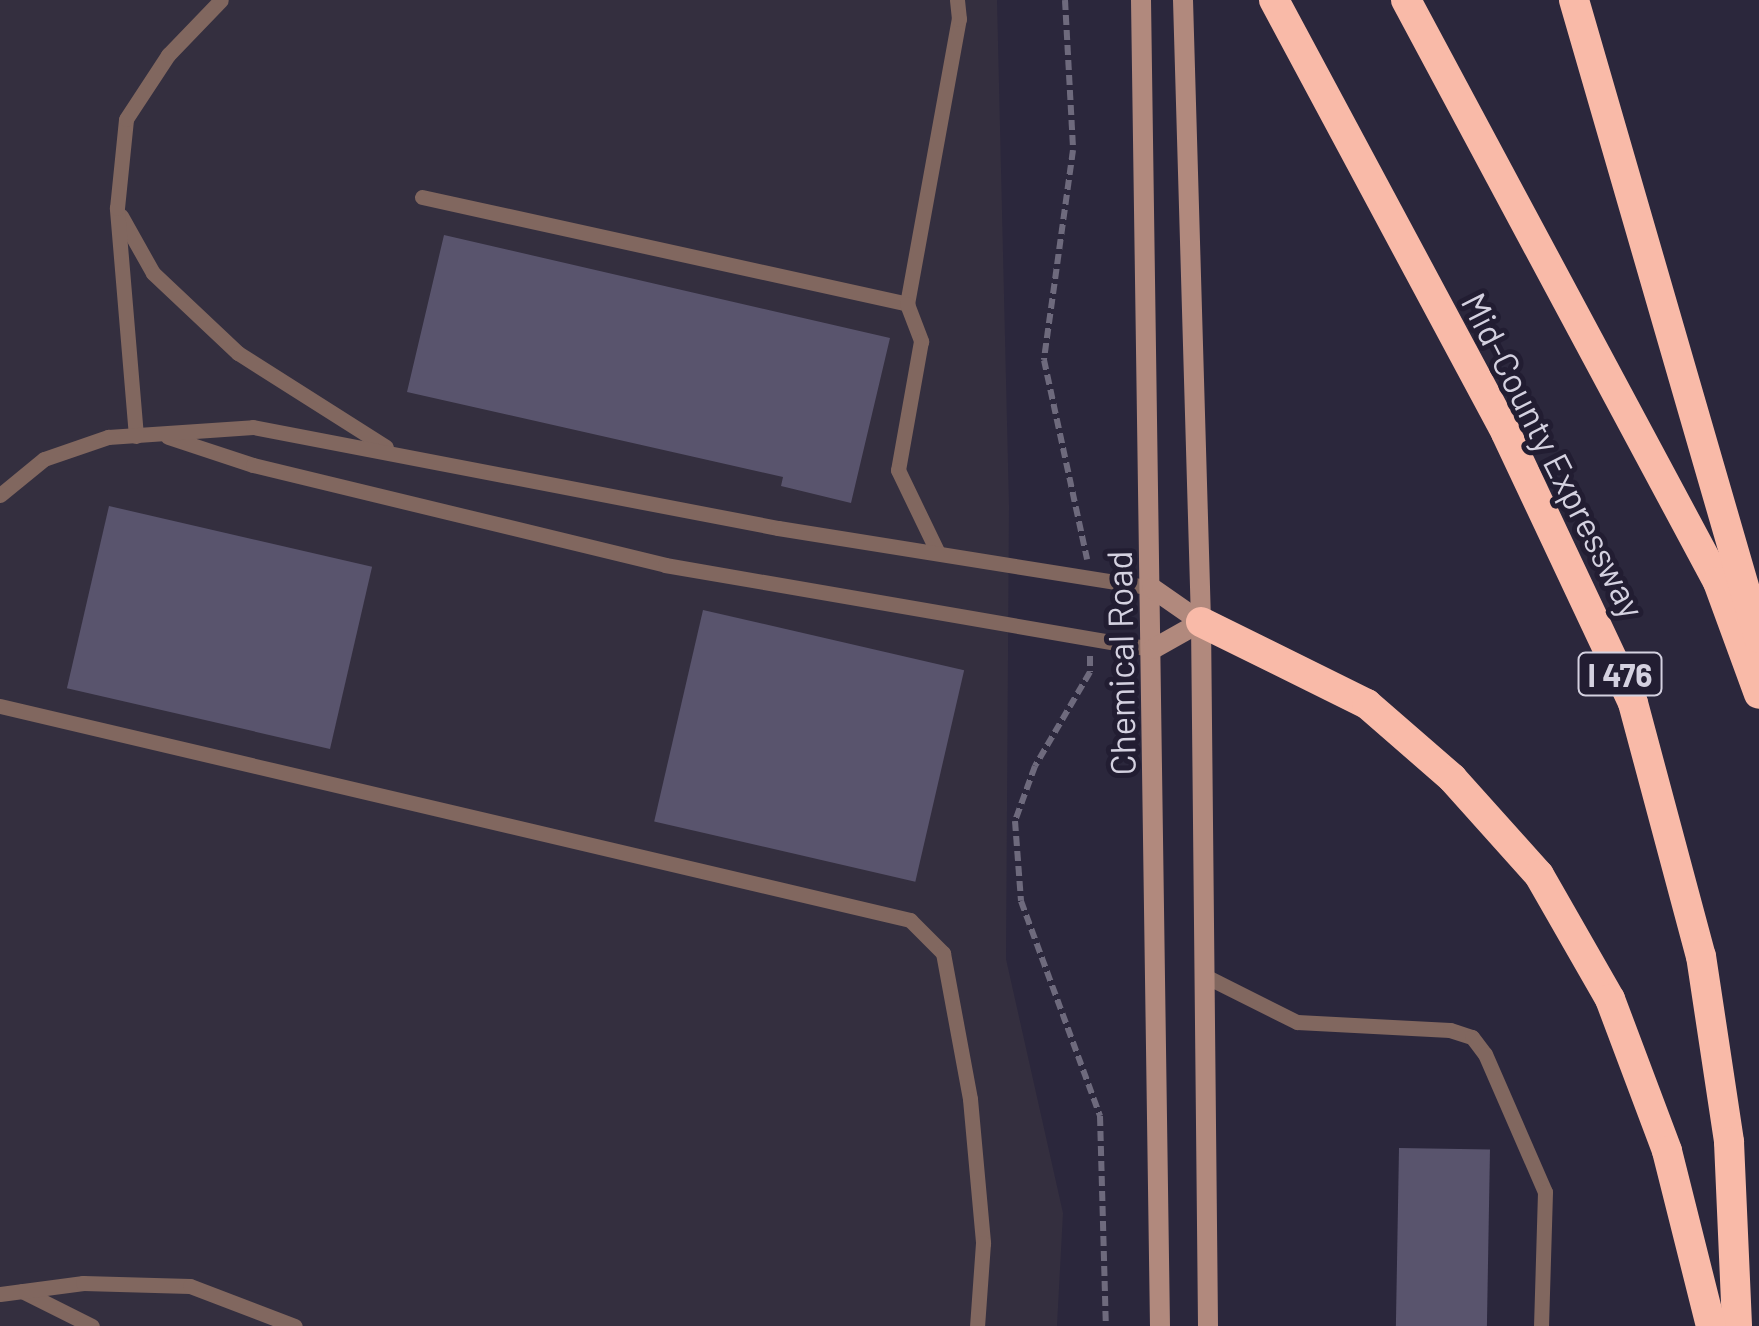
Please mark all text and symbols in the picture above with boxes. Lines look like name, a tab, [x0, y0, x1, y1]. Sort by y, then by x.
street label: Mid-County Expressway	[1454, 285, 1654, 625]
street label: Chemical Road	[1097, 550, 1143, 776]
road number: I 476	[1578, 647, 1662, 701]

